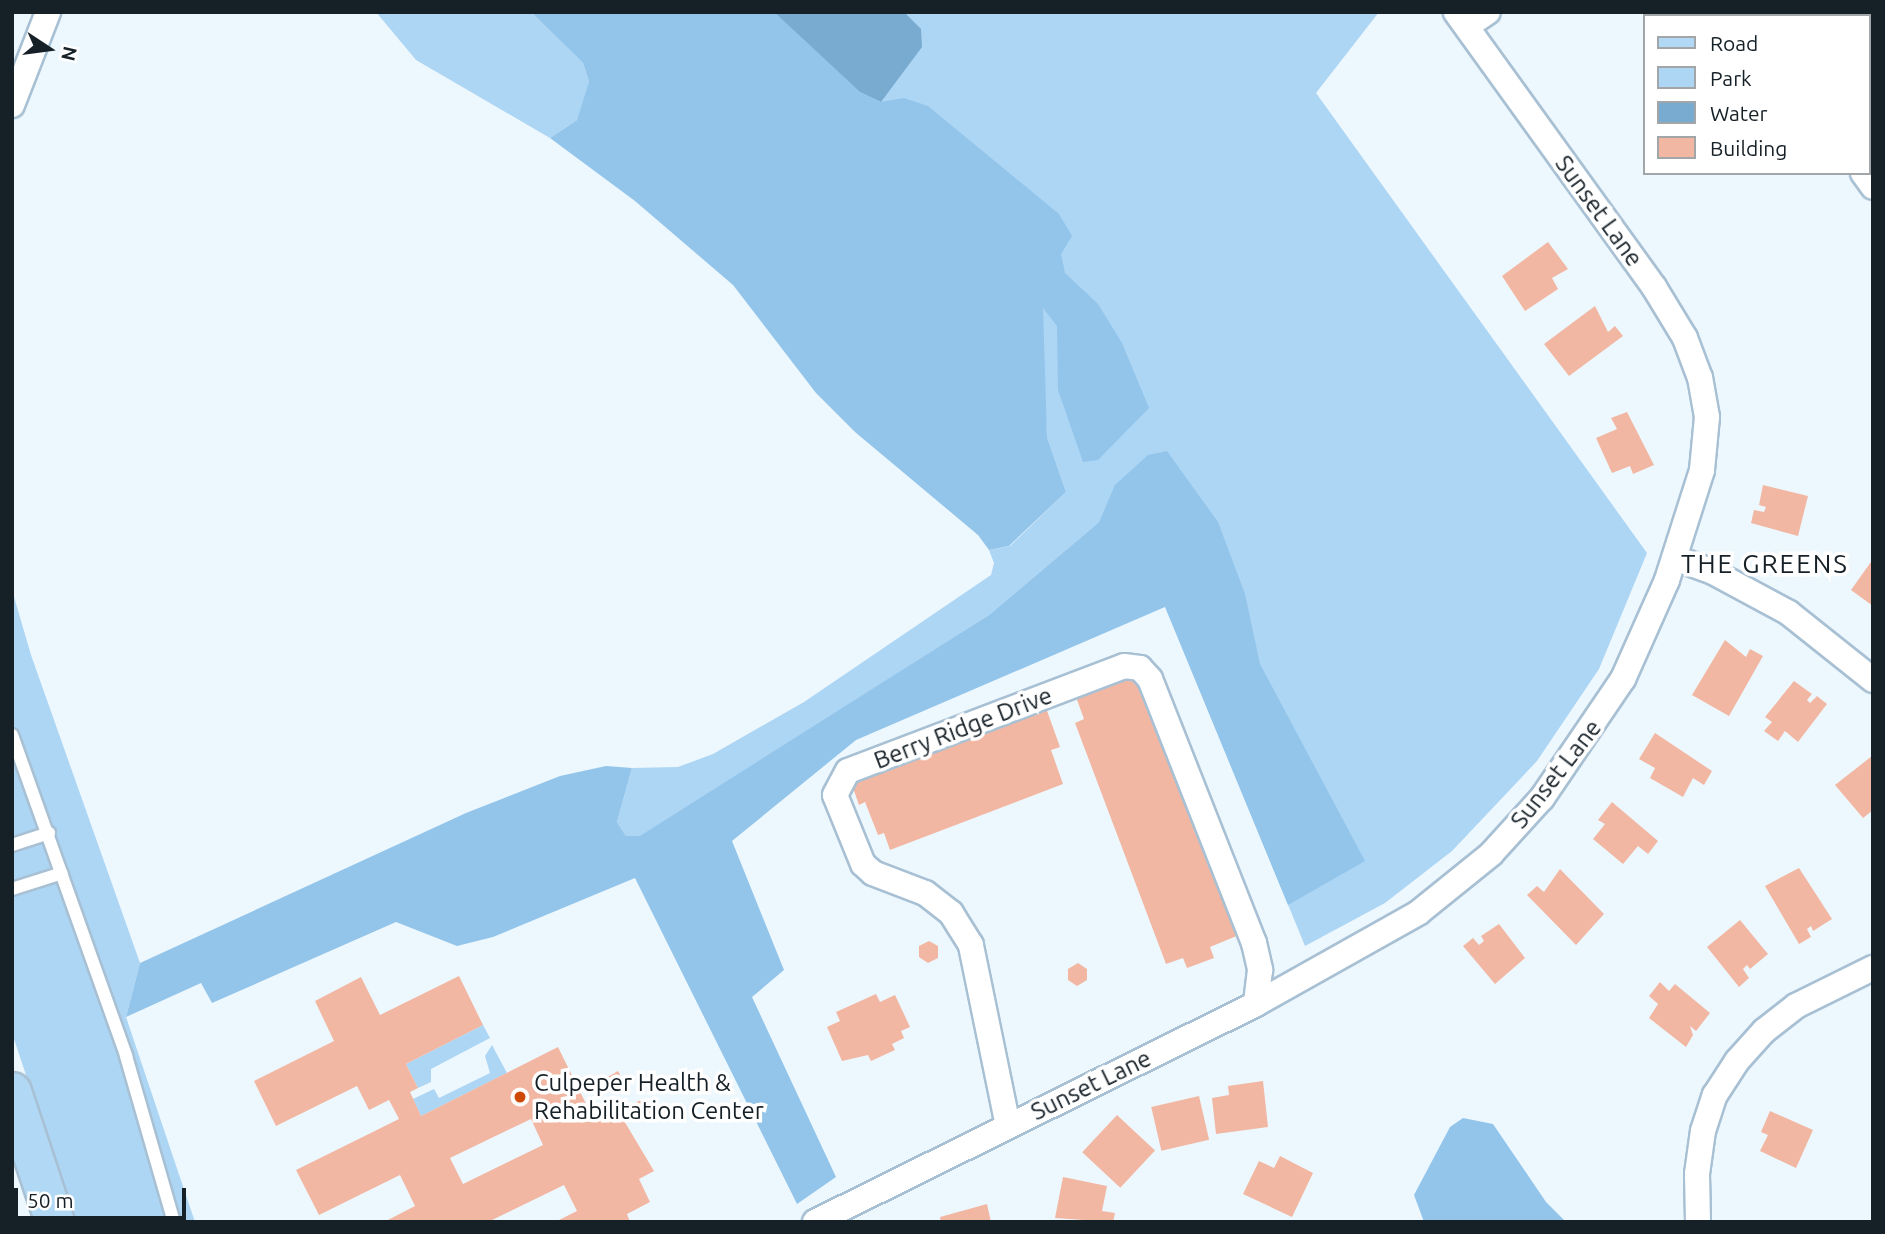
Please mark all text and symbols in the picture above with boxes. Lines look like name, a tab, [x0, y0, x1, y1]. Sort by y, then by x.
north arrow	[14, 14, 84, 84]
legend	[1644, 14, 1871, 175]
text: Road	[1710, 31, 1758, 55]
text: N	[57, 44, 82, 63]
text: Park	[1710, 66, 1752, 90]
text: Water	[1710, 101, 1768, 125]
text: Building	[1710, 136, 1787, 160]
street label: Sunset Lane	[1549, 150, 1649, 272]
district label: THE GREENS	[1682, 548, 1848, 580]
street label: Berry Ridge Drive	[870, 681, 1056, 775]
street label: Sunset Lane	[1505, 714, 1607, 834]
street label: Sunset Lane	[1026, 1044, 1156, 1126]
place label: Culpeper Health & Rehabilitation Center	[534, 1069, 764, 1125]
marker: Culpeper Health & Rehabilitation Center	[512, 1089, 528, 1105]
scale bar	[18, 1174, 189, 1218]
text: 50 m	[27, 1188, 74, 1212]

